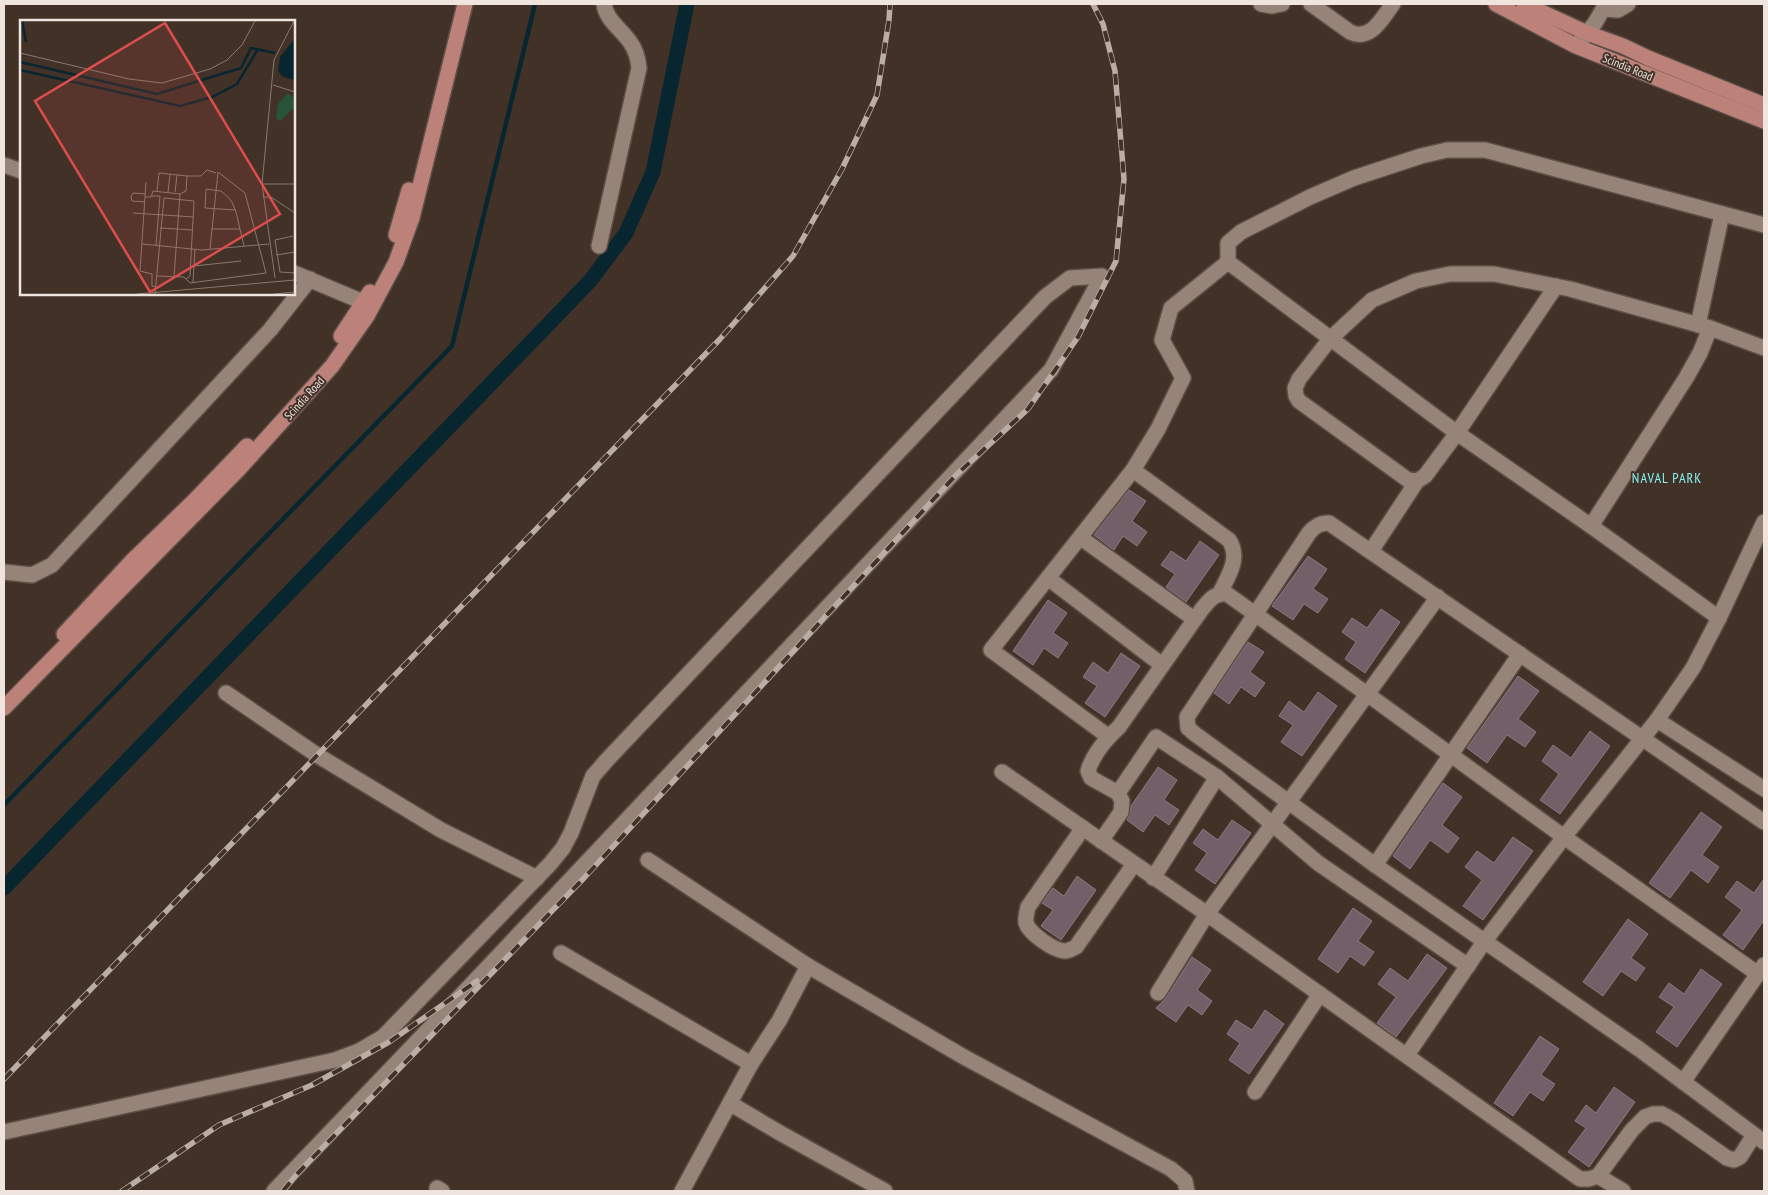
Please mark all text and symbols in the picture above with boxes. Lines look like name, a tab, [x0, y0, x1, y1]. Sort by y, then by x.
inset map	[20, 20, 295, 295]
street label: Scindia Road	[1601, 50, 1655, 84]
street label: Scindia Road	[281, 373, 327, 423]
district label: NAVAL PARK	[1632, 469, 1702, 487]

